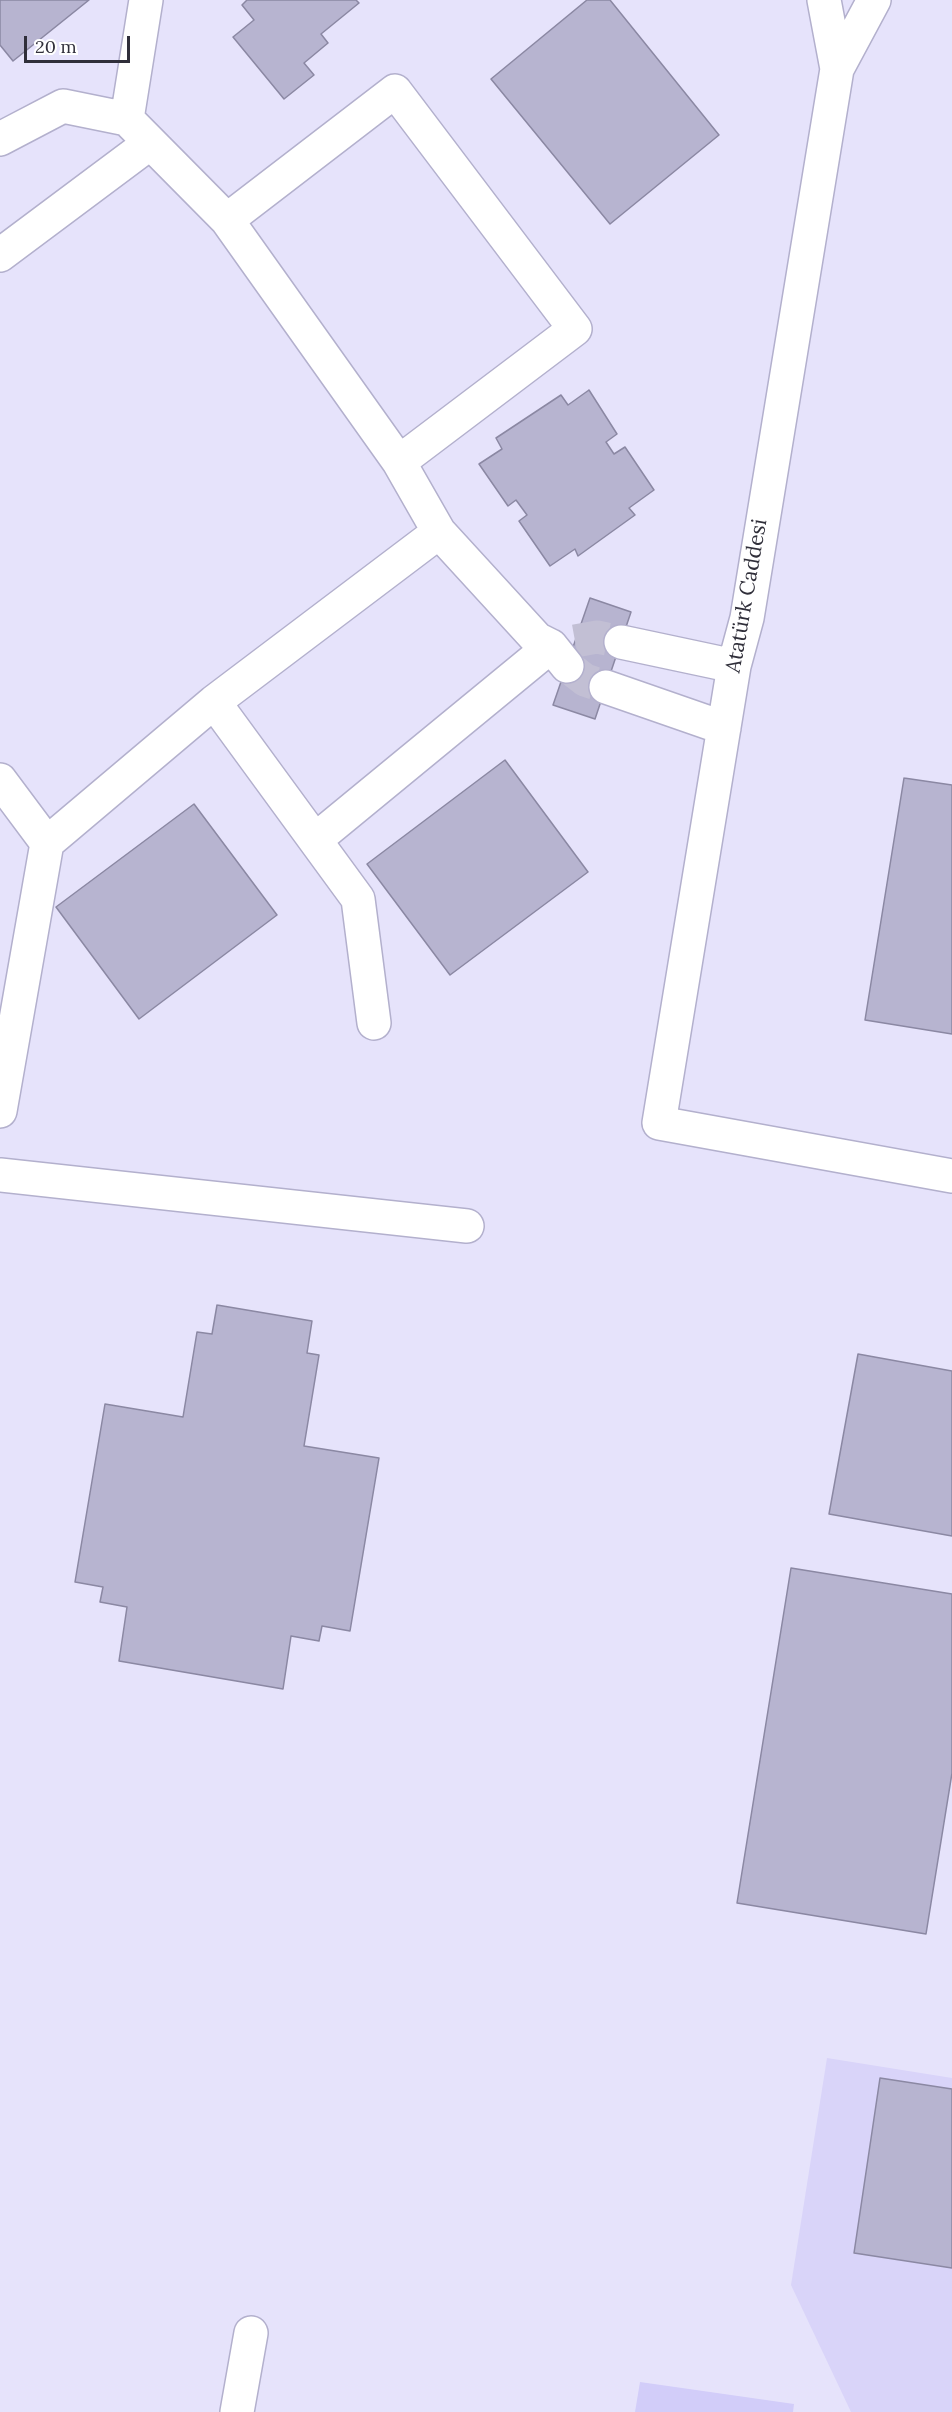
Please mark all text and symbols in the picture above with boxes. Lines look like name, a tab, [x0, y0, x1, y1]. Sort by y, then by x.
scale bar	[27, 24, 134, 62]
text: 20 m	[35, 35, 77, 58]
street label: Atatürk Caddesi	[721, 517, 773, 675]

